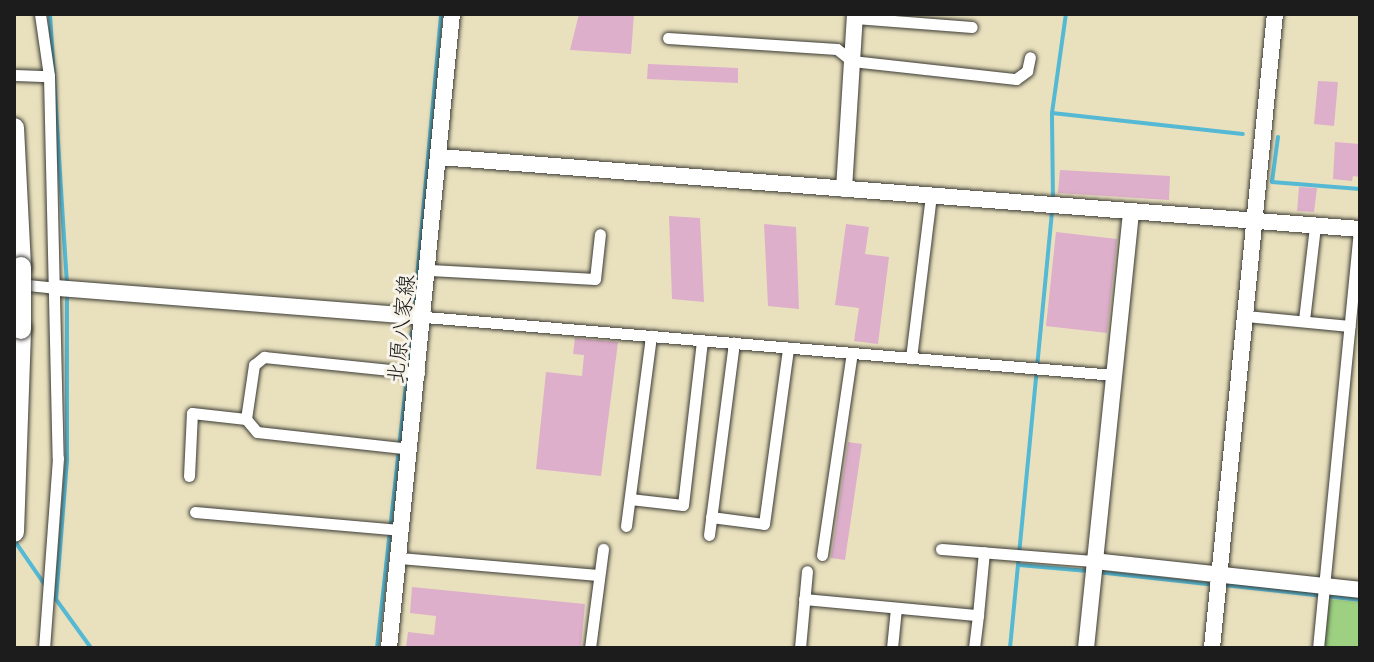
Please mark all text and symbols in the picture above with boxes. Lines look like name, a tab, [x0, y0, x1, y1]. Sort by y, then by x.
street label: 北原八家線	[382, 273, 420, 385]

